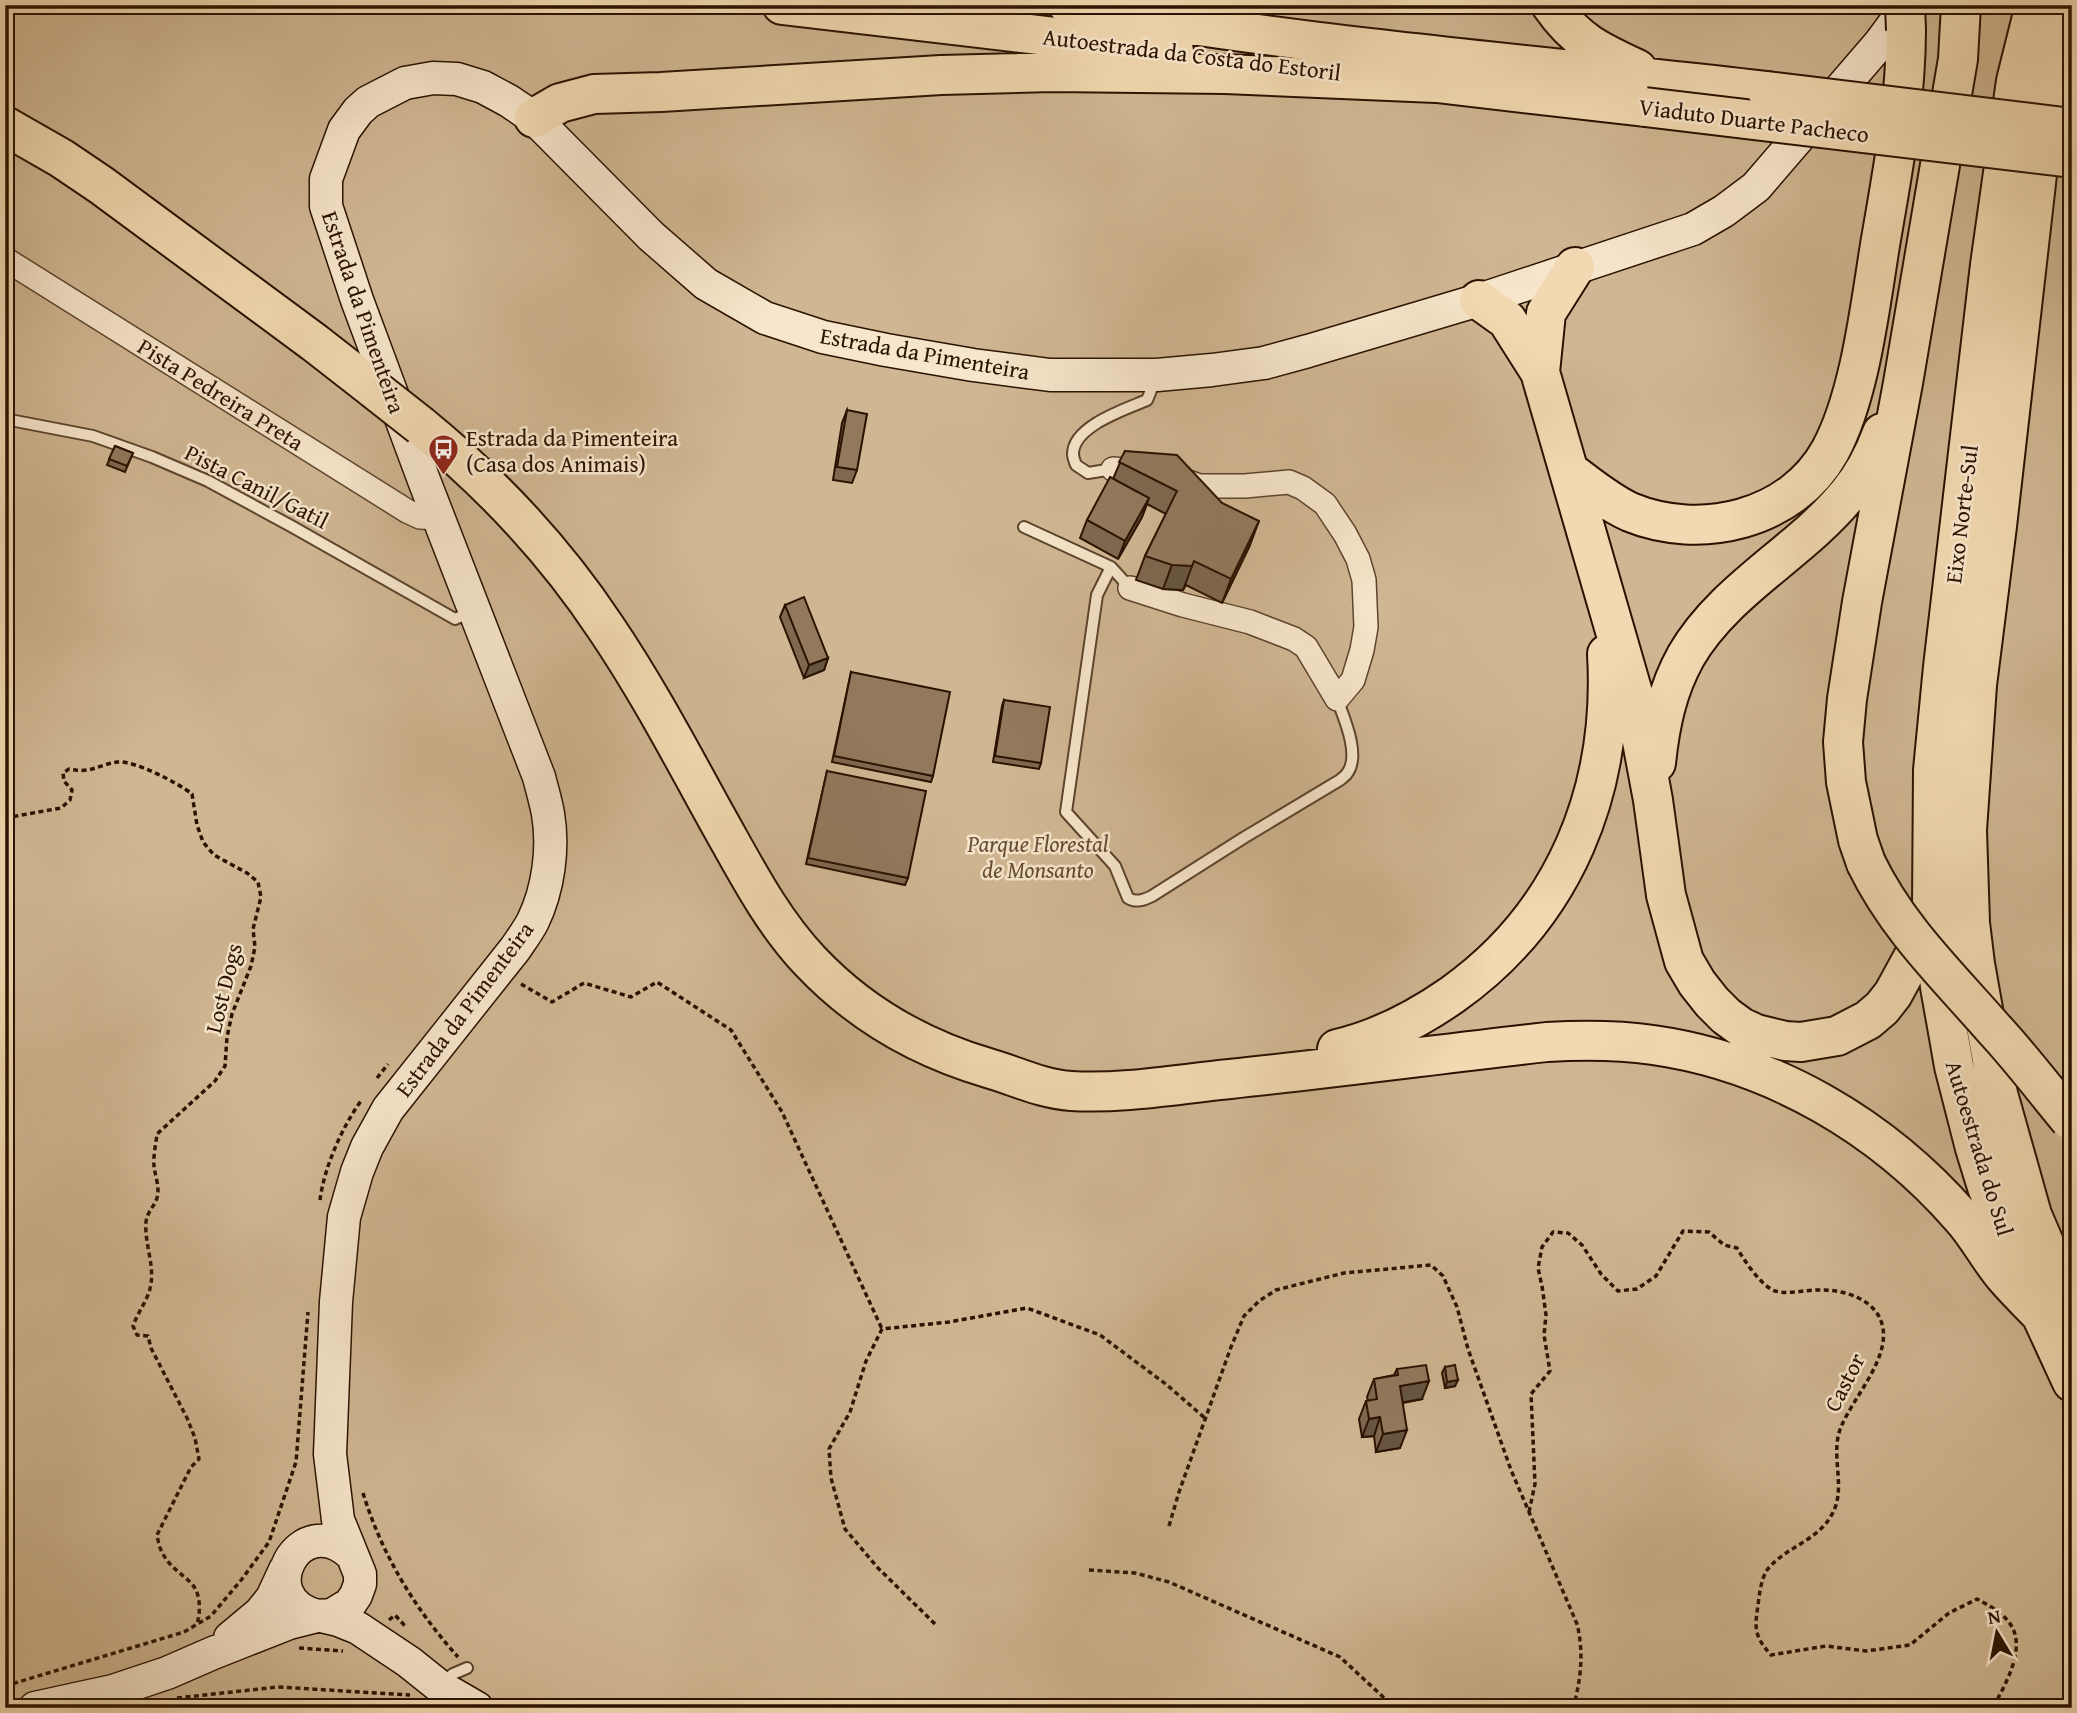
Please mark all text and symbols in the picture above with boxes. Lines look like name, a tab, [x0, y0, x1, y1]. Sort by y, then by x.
street label: Autoestrada da Costa do Estoril	[1041, 19, 1343, 89]
street label: Viaduto Duarte Pacheco	[1637, 90, 1871, 150]
street label: Estrada da Pimenteira	[314, 206, 414, 418]
street label: Estrada da Pimenteira	[818, 318, 1032, 388]
street label: Pista Pedreira Preta	[132, 330, 311, 458]
place label: Estrada da Pimenteira (Casa dos Animais)	[466, 421, 678, 480]
bus stop icon: Estrada da Pimenteira (Casa dos Animais)	[426, 433, 460, 477]
street label: Pista Canil/Gatil	[179, 436, 335, 536]
street label: Eixo Norte-Sul	[1936, 443, 1986, 585]
park label: Parque Florestal de Monsanto	[967, 827, 1109, 886]
street label: Estrada da Pimenteira	[387, 914, 541, 1104]
street label: Lost Dogs	[196, 940, 250, 1036]
street label: Autoestrada do Sul	[1938, 1056, 2022, 1240]
street label: Castor	[1815, 1347, 1873, 1417]
north arrow	[1962, 1598, 2032, 1668]
text: N	[1985, 1601, 2003, 1631]

